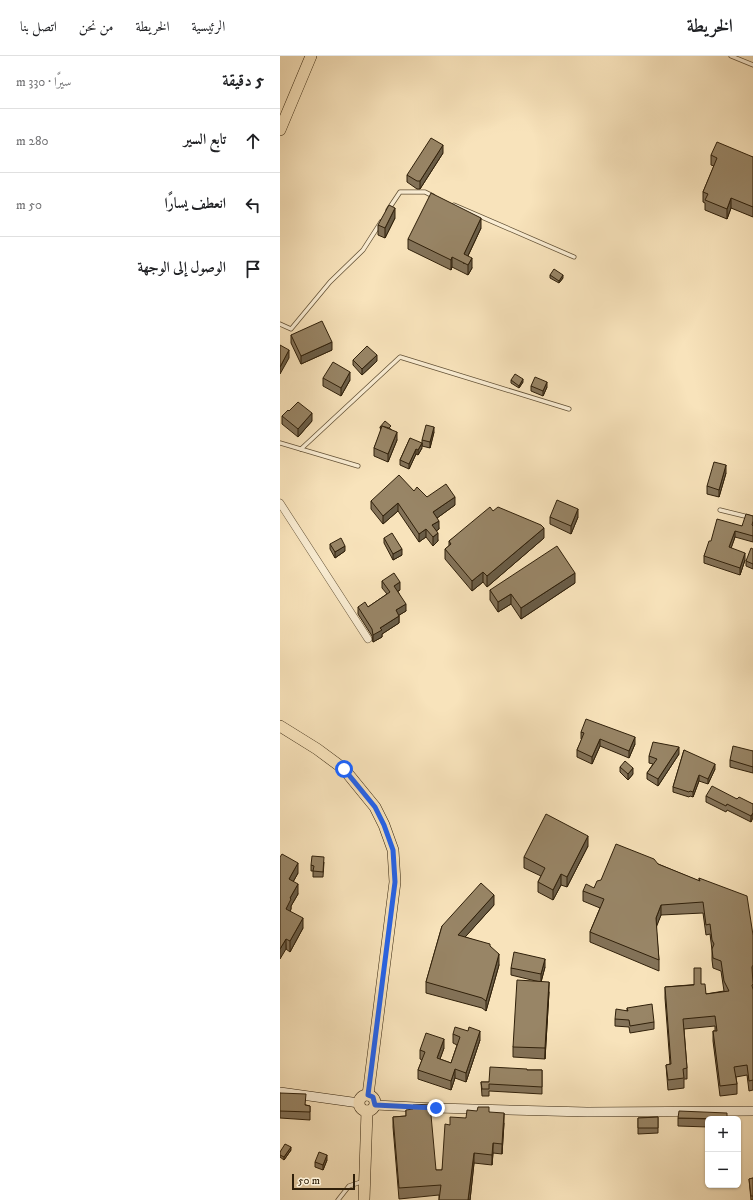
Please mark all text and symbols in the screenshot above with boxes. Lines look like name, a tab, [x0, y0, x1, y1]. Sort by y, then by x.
text: الخريطة	[687, 15, 733, 38]
text: اتصل بنا	[20, 18, 57, 36]
text: من نحن	[79, 18, 114, 36]
text: الخريطة	[136, 18, 170, 36]
text: الرئيسية	[192, 18, 225, 36]
text: 5 دقيقة	[222, 70, 264, 92]
text: سيرًا · 330 m	[16, 74, 71, 90]
text: تابع السير	[184, 130, 226, 149]
icon: ahead	[242, 130, 264, 152]
text: 280 m	[16, 133, 48, 149]
text: انعطف يسارًا	[165, 194, 226, 213]
icon: left	[242, 194, 264, 216]
text: 50 m	[16, 197, 42, 213]
text: الوصول إلى الوجهة	[137, 258, 226, 277]
icon: arrive	[242, 258, 264, 280]
route start	[335, 760, 353, 778]
route end	[427, 1099, 445, 1117]
map controls	[705, 1116, 741, 1188]
button: +	[705, 1116, 741, 1152]
button: −	[705, 1152, 741, 1188]
scale bar	[292, 1172, 355, 1191]
text: 50 m	[298, 1174, 320, 1188]

